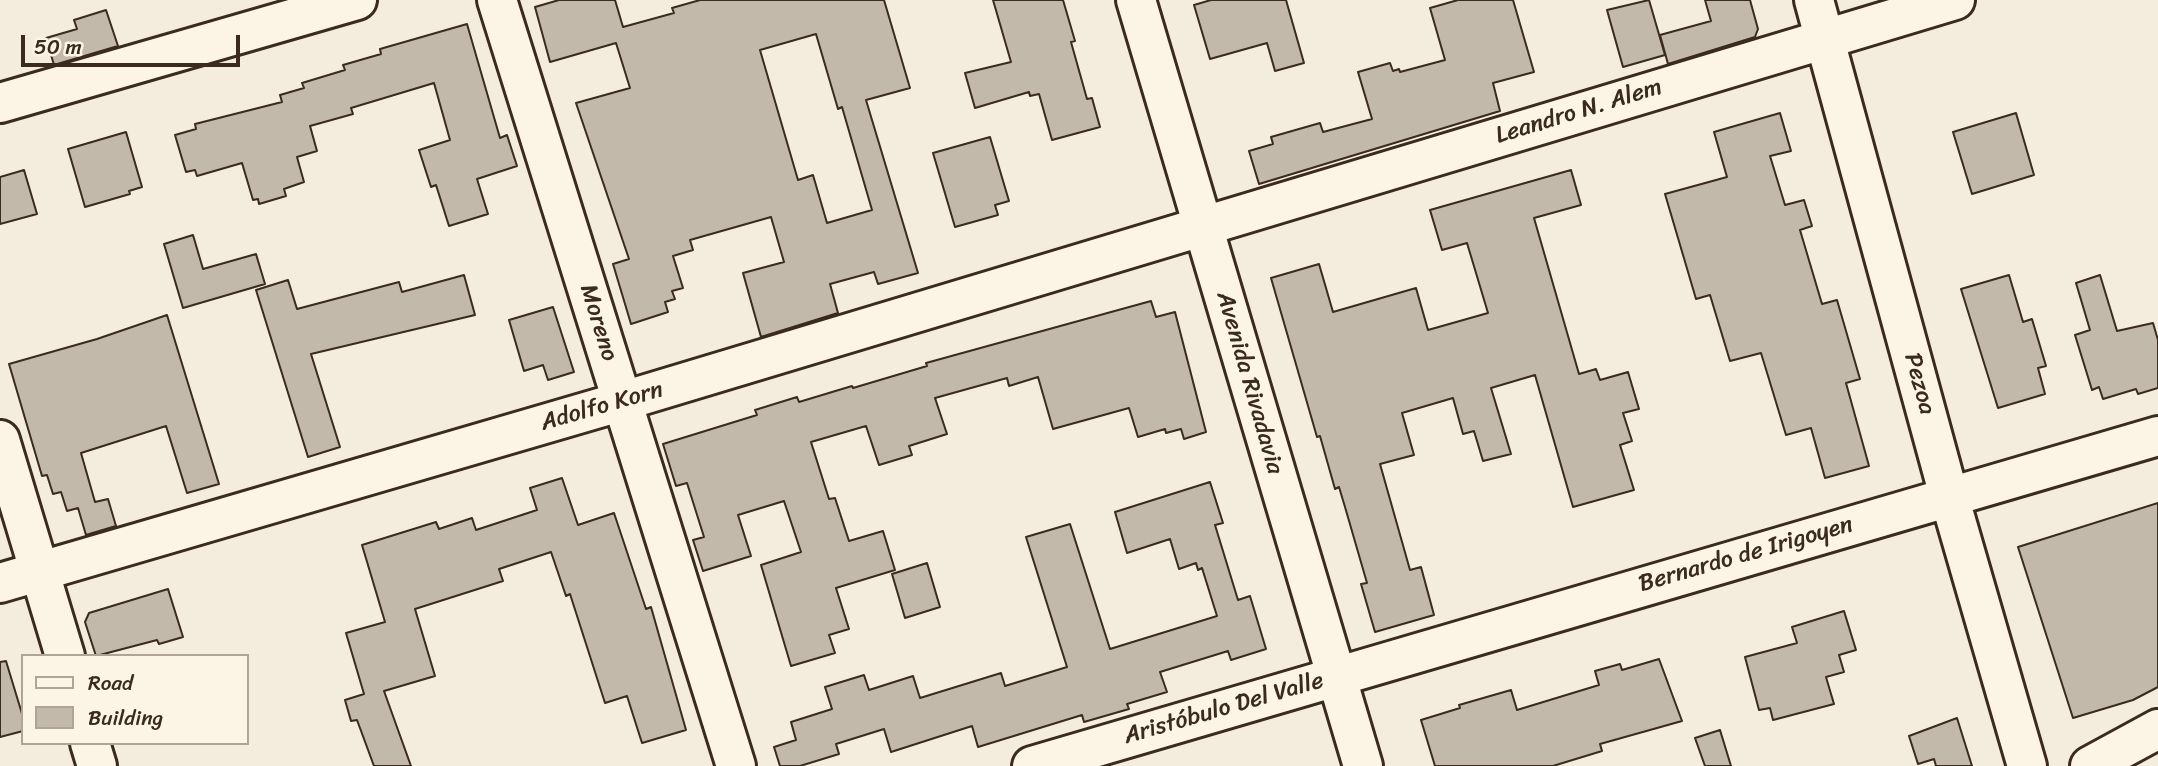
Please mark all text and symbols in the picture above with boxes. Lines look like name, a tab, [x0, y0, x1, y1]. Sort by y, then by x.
scale bar	[24, 21, 243, 65]
text: 50 m	[34, 28, 82, 66]
street label: Leandro N. Alem	[1492, 73, 1666, 151]
street label: Moreno	[573, 281, 623, 365]
street label: Avenida Rivadavia	[1209, 288, 1289, 478]
street label: Pezoa	[1897, 350, 1941, 418]
street label: Adolfo Korn	[538, 376, 666, 438]
street label: Bernardo de Irigoyen	[1636, 511, 1856, 599]
legend	[21, 654, 248, 745]
text: Road	[88, 664, 133, 702]
street label: Aristóbulo Del Valle	[1121, 667, 1327, 751]
text: Building	[88, 699, 163, 737]

